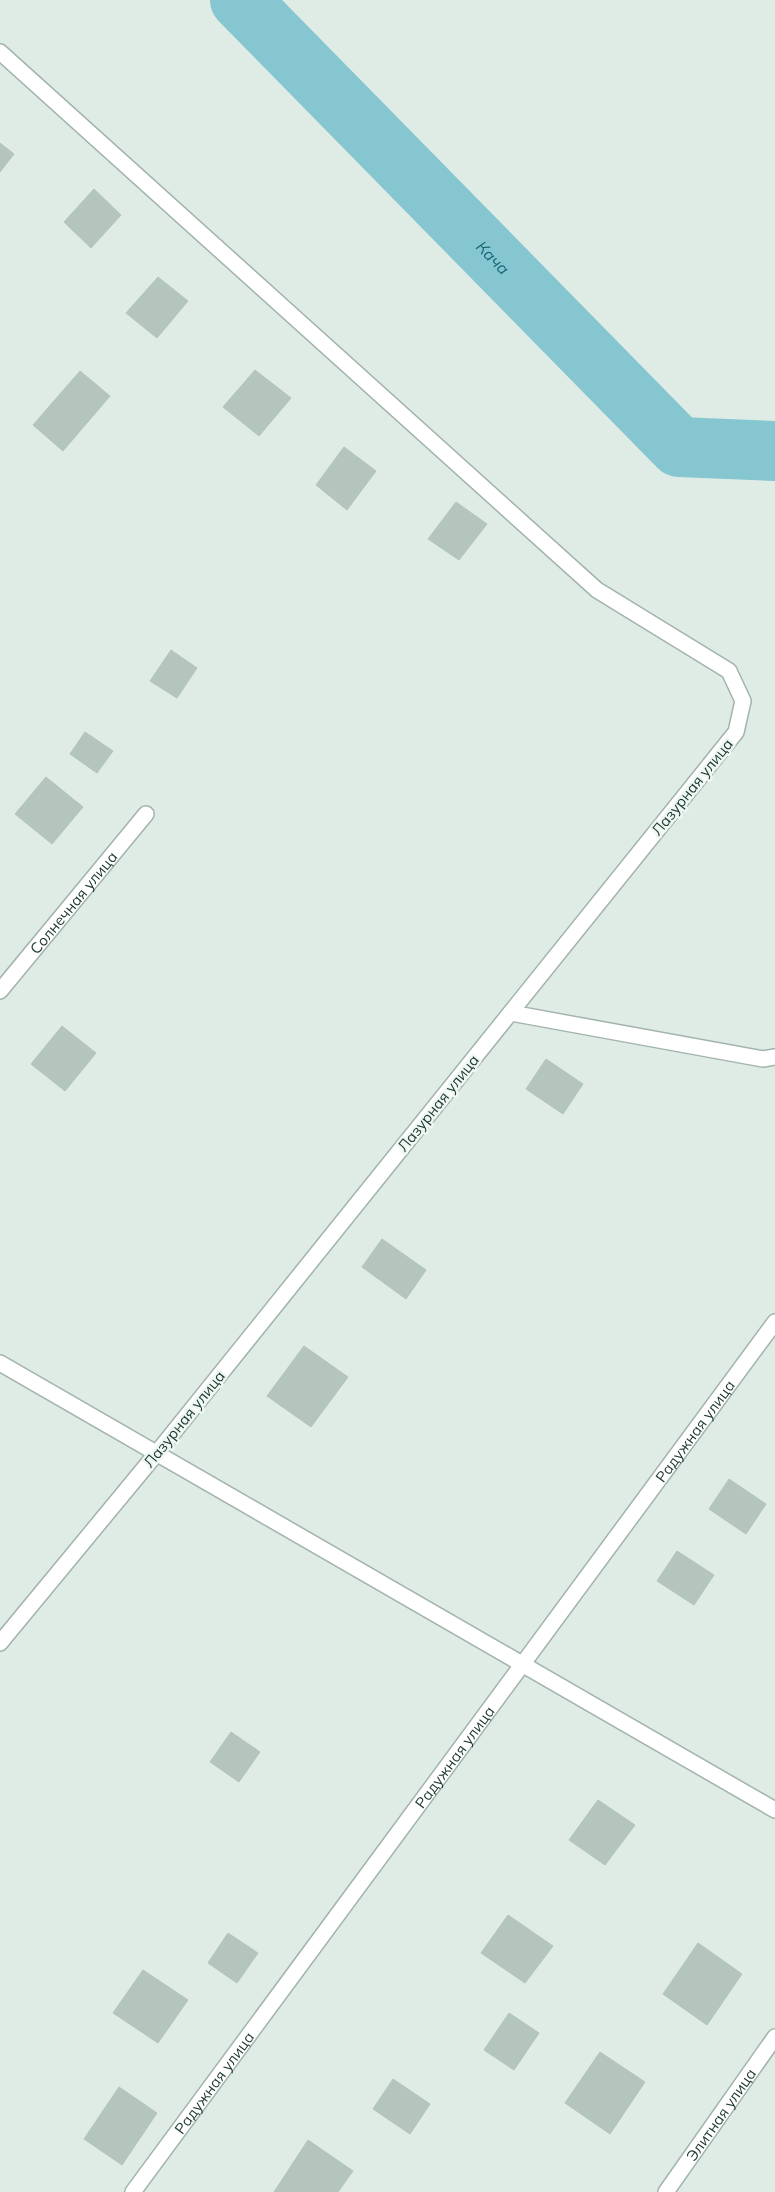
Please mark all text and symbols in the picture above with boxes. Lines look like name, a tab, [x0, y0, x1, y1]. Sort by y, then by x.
water label: Кача	[472, 237, 514, 279]
street label: Лазурная улица	[647, 735, 737, 839]
street label: Солнечная улица	[25, 847, 121, 957]
street label: Лазурная улица	[393, 1051, 483, 1155]
street label: Лазурная улица	[139, 1367, 229, 1471]
street label: Радужная улица	[651, 1376, 739, 1486]
street label: Радужная улица	[410, 1702, 498, 1811]
street label: Радужная улица	[170, 2028, 258, 2137]
street label: Элитная улица	[682, 2064, 760, 2164]

